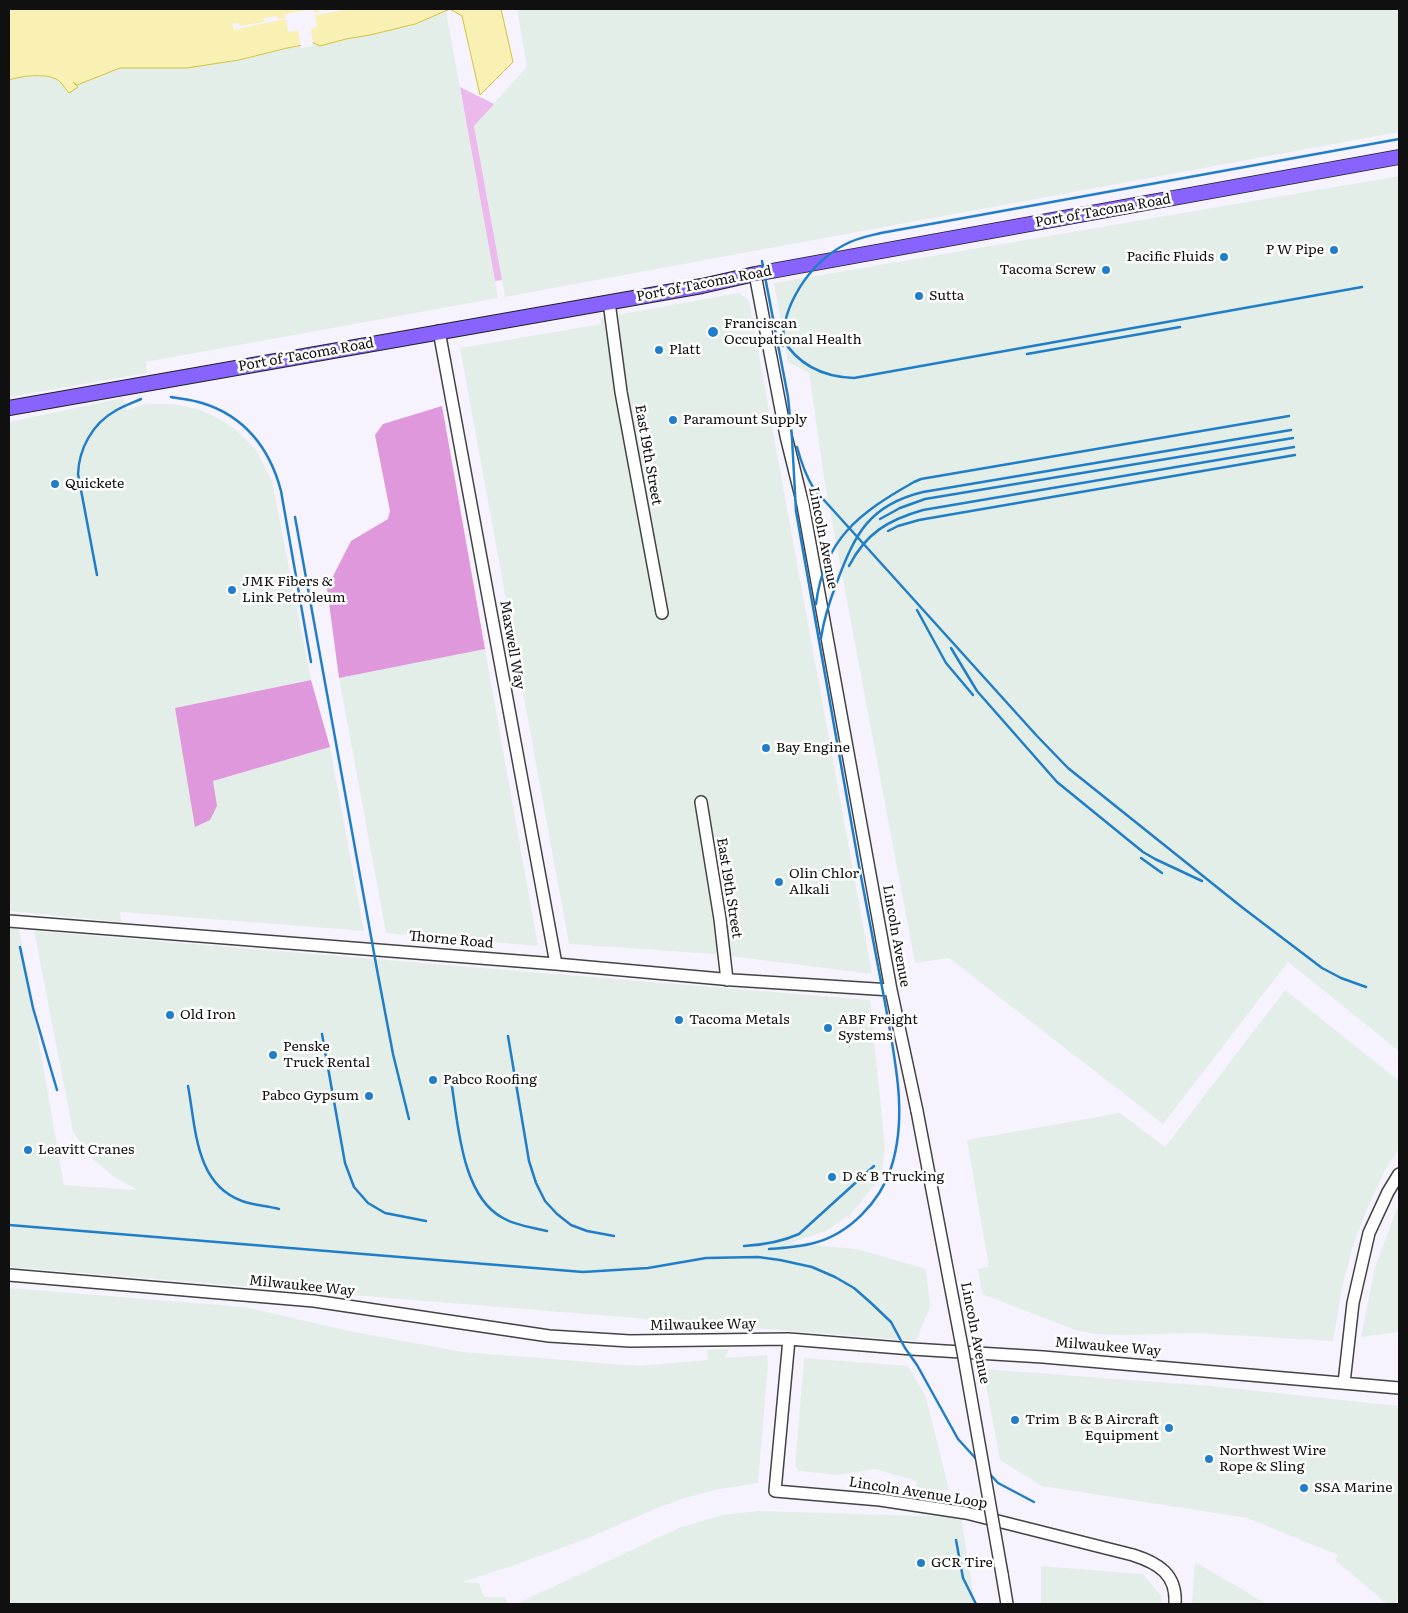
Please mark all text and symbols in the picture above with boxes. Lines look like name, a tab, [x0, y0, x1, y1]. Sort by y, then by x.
street label: Port of Tacoma Road	[1034, 191, 1172, 231]
place label: P W Pipe	[1266, 242, 1324, 258]
marker: P W Pipe	[1328, 244, 1340, 256]
place label: Pacific Fluids	[1126, 249, 1214, 265]
marker: Pacific Fluids	[1218, 251, 1230, 263]
place label: Tacoma Screw	[999, 262, 1096, 278]
street label: Port of Tacoma Road	[635, 263, 773, 305]
marker: Tacoma Screw	[1100, 264, 1112, 276]
place label: Sutta	[929, 288, 964, 304]
marker: Sutta	[913, 290, 925, 302]
place label: Franciscan Occupational Health	[724, 316, 862, 348]
marker: Franciscan Occupational Health	[706, 325, 720, 339]
street label: Port of Tacoma Road	[237, 335, 375, 375]
place label: Platt	[669, 342, 701, 358]
marker: Platt	[653, 344, 665, 356]
street label: East 19th Street	[631, 403, 665, 507]
place label: Paramount Supply	[683, 412, 807, 428]
marker: Paramount Supply	[667, 414, 679, 426]
place label: Quickete	[65, 476, 124, 492]
marker: Quickete	[49, 478, 61, 490]
street label: Lincoln Avenue	[805, 486, 841, 590]
place label: JMK Fibers & Link Petroleum	[242, 574, 346, 606]
marker: JMK Fibers & Link Petroleum	[226, 584, 238, 596]
street label: Maxwell Way	[496, 599, 528, 691]
place label: Bay Engine	[776, 740, 850, 756]
marker: Bay Engine	[760, 742, 772, 754]
street label: East 19th Street	[713, 836, 745, 940]
place label: Olin Chlor Alkali	[789, 866, 859, 899]
marker: Olin Chlor Alkali	[773, 876, 785, 888]
street label: Lincoln Avenue	[879, 884, 913, 988]
street label: Thorne Road	[408, 928, 494, 952]
place label: Old Iron	[180, 1007, 236, 1023]
marker: Old Iron	[164, 1009, 176, 1021]
place label: Tacoma Metals	[689, 1012, 790, 1028]
place label: ABF Freight Systems	[838, 1012, 918, 1044]
marker: Tacoma Metals	[673, 1014, 685, 1026]
marker: ABF Freight Systems	[822, 1022, 834, 1034]
place label: Penske Truck Rental	[283, 1039, 370, 1072]
marker: Penske Truck Rental	[267, 1049, 279, 1061]
place label: Pabco Roofing	[443, 1072, 537, 1088]
marker: Pabco Roofing	[427, 1074, 439, 1086]
place label: Pabco Gypsum	[262, 1088, 359, 1104]
marker: Pabco Gypsum	[363, 1090, 375, 1102]
place label: Leavitt Cranes	[38, 1142, 134, 1158]
marker: Leavitt Cranes	[22, 1144, 34, 1156]
place label: D & B Trucking	[842, 1169, 944, 1185]
marker: D & B Trucking	[826, 1171, 838, 1183]
street label: Milwaukee Way	[248, 1272, 356, 1300]
street label: Lincoln Avenue	[957, 1281, 993, 1385]
street label: Milwaukee Way	[650, 1316, 756, 1334]
street label: Milwaukee Way	[1054, 1334, 1162, 1360]
place label: Trim	[1025, 1412, 1060, 1428]
place label: B & B Aircraft Equipment	[1068, 1412, 1159, 1444]
marker: Trim	[1009, 1414, 1021, 1426]
marker: B & B Aircraft Equipment	[1163, 1422, 1175, 1434]
place label: Northwest Wire Rope & Sling	[1219, 1443, 1326, 1475]
marker: Northwest Wire Rope & Sling	[1203, 1453, 1215, 1465]
street label: Lincoln Avenue Loop	[847, 1474, 989, 1512]
place label: SSA Marine	[1314, 1480, 1392, 1496]
marker: SSA Marine	[1298, 1482, 1310, 1494]
place label: GCR Tire	[931, 1555, 993, 1571]
marker: GCR Tire	[915, 1557, 927, 1569]

